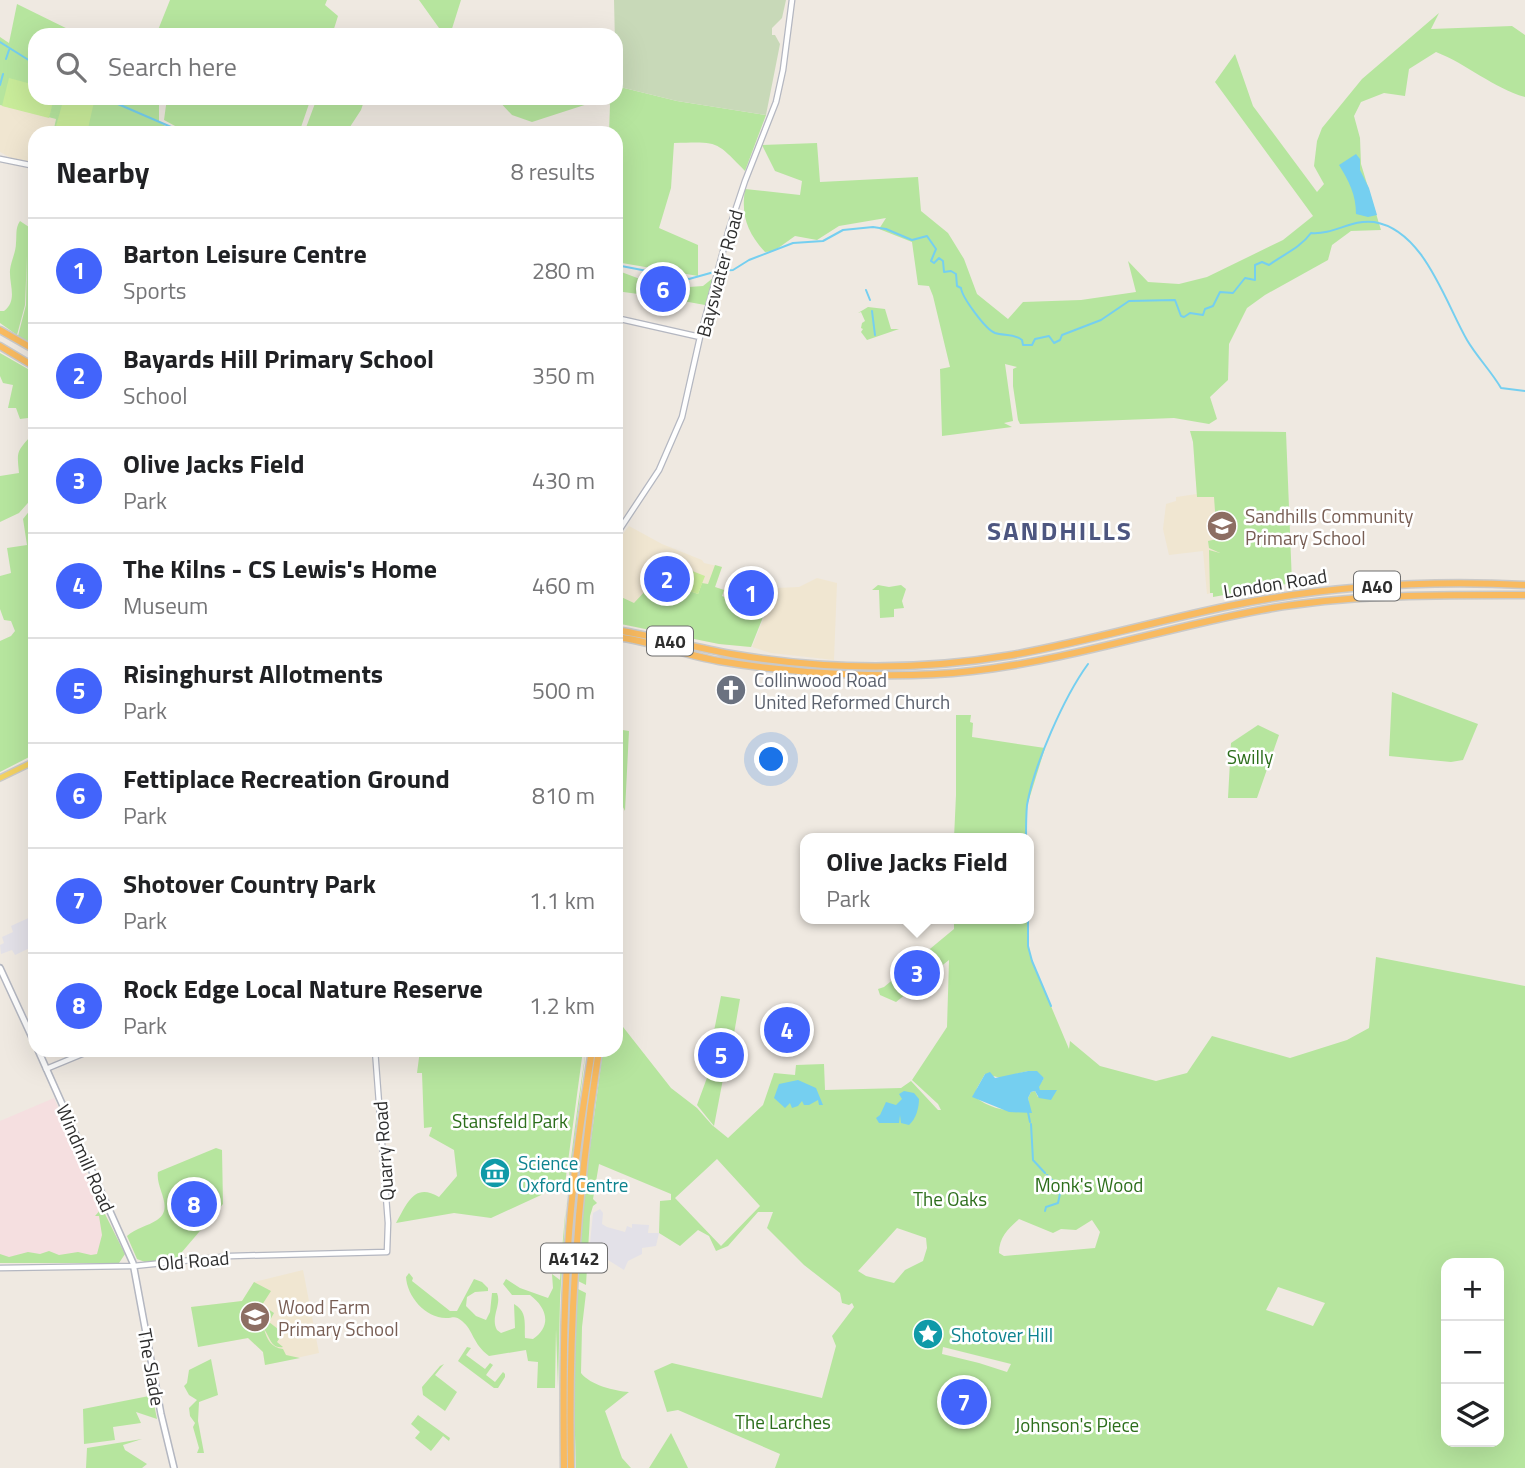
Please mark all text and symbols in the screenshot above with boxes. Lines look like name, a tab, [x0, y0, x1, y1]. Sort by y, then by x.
search box	[28, 28, 623, 105]
text: Search here	[108, 47, 237, 86]
icon: search	[52, 48, 90, 86]
text: Nearby	[56, 149, 149, 195]
text: 8 results	[511, 154, 595, 189]
street label: Bayswater Road	[688, 206, 750, 340]
text: Barton Leisure Centre	[123, 234, 367, 273]
text: 1	[73, 253, 85, 288]
text: 280 m	[532, 253, 595, 288]
pin: 6	[640, 263, 686, 315]
text: Sports	[123, 273, 186, 308]
text: Bayards Hill Primary School	[123, 339, 434, 378]
text: 2	[73, 358, 85, 393]
text: 350 m	[532, 358, 595, 393]
text: School	[123, 378, 187, 413]
text: Olive Jacks Field	[123, 444, 305, 483]
text: 3	[73, 463, 85, 498]
text: 430 m	[532, 463, 595, 498]
text: Park	[123, 483, 167, 518]
place label: Sandhills Community Primary School	[1245, 501, 1413, 552]
school or university icon: Sandhills Community Primary School	[1205, 509, 1239, 543]
district label: SANDHILLS	[987, 511, 1133, 550]
text: The Kilns - CS Lewis's Home	[123, 549, 437, 588]
pin: 2	[644, 553, 690, 605]
street label: London Road	[1221, 560, 1329, 606]
pin: 1	[728, 567, 774, 619]
text: 4	[73, 568, 85, 603]
text: 460 m	[532, 568, 595, 603]
road number: A40	[1354, 572, 1400, 600]
text: Museum	[123, 588, 208, 623]
road number: A40	[647, 626, 693, 656]
text: Risinghurst Allotments	[123, 654, 383, 693]
place label: Collinwood Road United Reformed Church	[754, 665, 950, 716]
text: 5	[73, 673, 85, 708]
text: 500 m	[532, 673, 595, 708]
church icon: Collinwood Road United Reformed Church	[714, 673, 748, 707]
text: Park	[123, 693, 167, 728]
your location	[754, 742, 788, 776]
park label: Swilly	[1227, 742, 1273, 771]
text: Fettiplace Recreation Ground	[123, 759, 450, 798]
text: 6	[73, 778, 85, 813]
text: 810 m	[532, 778, 595, 813]
text: Park	[123, 798, 167, 833]
popup	[800, 833, 1034, 924]
text: Olive Jacks Field	[826, 842, 1008, 881]
text: Shotover Country Park	[123, 864, 376, 903]
text: Park	[826, 881, 870, 916]
text: 7	[73, 883, 85, 918]
text: 1.1 km	[529, 883, 595, 918]
text: Park	[123, 903, 167, 938]
pin: 3	[894, 947, 940, 999]
text: Rock Edge Local Nature Reserve	[123, 969, 483, 1008]
text: 8	[73, 988, 85, 1023]
text: 1.2 km	[529, 988, 595, 1023]
pin: 4	[764, 1004, 810, 1056]
text: Park	[123, 1008, 167, 1043]
pin: 5	[698, 1029, 744, 1081]
street label: Windmill Road	[49, 1099, 123, 1217]
street label: Quarry Road	[365, 1100, 401, 1202]
park label: Stansfeld Park	[452, 1106, 568, 1135]
place label: Science Oxford Centre	[518, 1148, 628, 1199]
museum icon: Science Oxford Centre	[478, 1156, 512, 1190]
park label: Monk's Wood	[1035, 1170, 1143, 1199]
pin: 8	[171, 1178, 217, 1230]
park label: The Oaks	[913, 1184, 987, 1213]
street label: Old Road	[156, 1242, 230, 1278]
road number: A4142	[541, 1244, 607, 1273]
map controls	[1441, 1258, 1504, 1447]
button: +	[1441, 1258, 1504, 1321]
place label: Wood Farm Primary School	[278, 1292, 399, 1343]
school or university icon: Wood Farm Primary School	[238, 1300, 272, 1334]
place icon: Shotover Hill	[911, 1317, 945, 1351]
place label: Shotover Hill	[951, 1320, 1053, 1349]
button: −	[1441, 1321, 1504, 1384]
street label: The Slade	[131, 1326, 173, 1408]
pin: 7	[941, 1376, 987, 1428]
button: layers	[1441, 1384, 1504, 1447]
park label: The Larches	[735, 1407, 831, 1436]
park label: Johnson's Piece	[1015, 1410, 1139, 1439]

